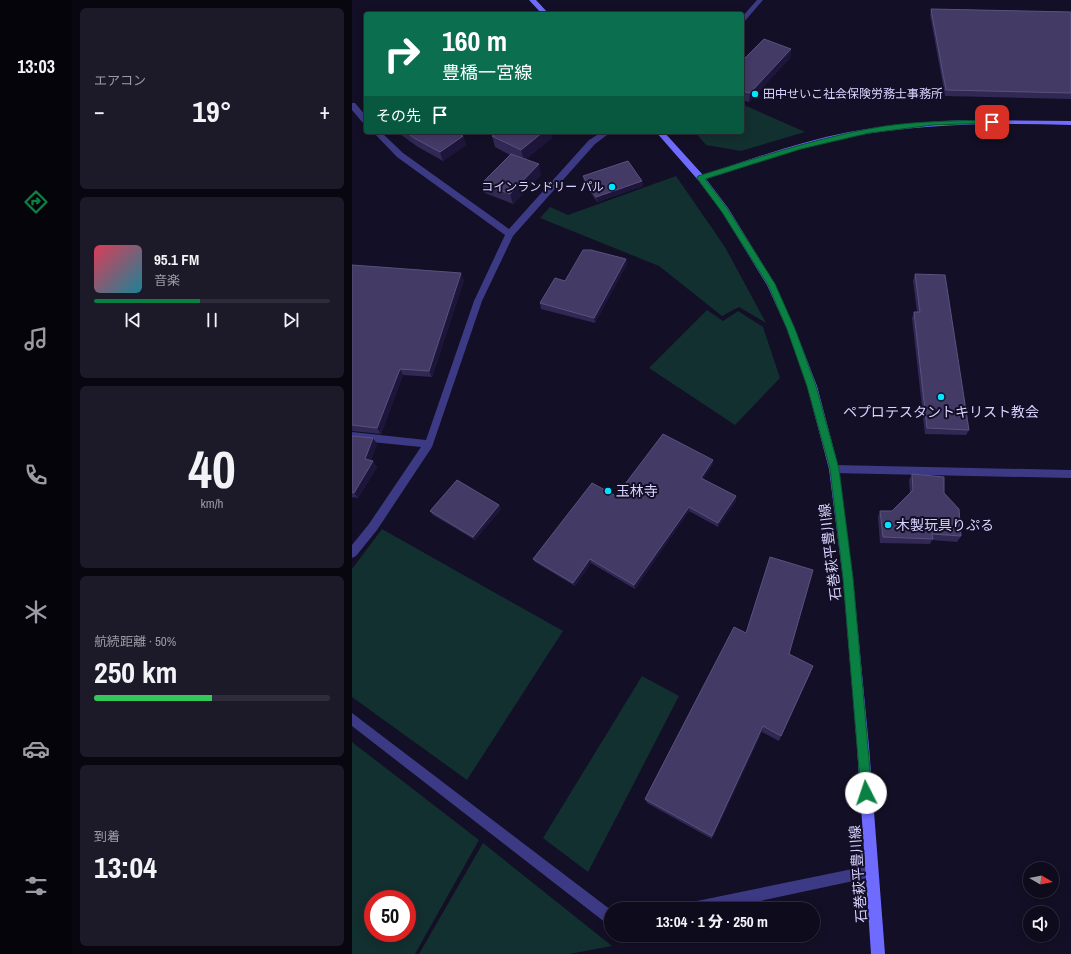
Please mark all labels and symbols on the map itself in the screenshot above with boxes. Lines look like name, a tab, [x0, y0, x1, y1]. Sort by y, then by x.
place label: 田中せいこ社会保険労務士事務所	[763, 86, 943, 102]
marker: 田中せいこ社会保険労務士事務所	[750, 89, 760, 99]
pin	[975, 105, 1009, 139]
place label: コインランドリー パル	[481, 179, 604, 195]
marker: コインランドリー パル	[607, 182, 617, 192]
marker: ペプロテスタントキリスト教会	[936, 392, 946, 402]
place label: ペプロテスタントキリスト教会	[843, 403, 1039, 421]
place label: 玉林寺	[616, 482, 658, 500]
marker: 玉林寺	[603, 486, 613, 496]
street label: 石巻萩平豊川線	[815, 502, 845, 602]
place label: 木製玩具りぷる	[896, 516, 994, 534]
marker: 木製玩具りぷる	[883, 520, 893, 530]
position arrow	[845, 772, 887, 814]
street label: 石巻萩平豊川線	[846, 824, 870, 924]
north arrow	[1023, 862, 1059, 898]
speed limit sign: 50	[364, 890, 416, 942]

